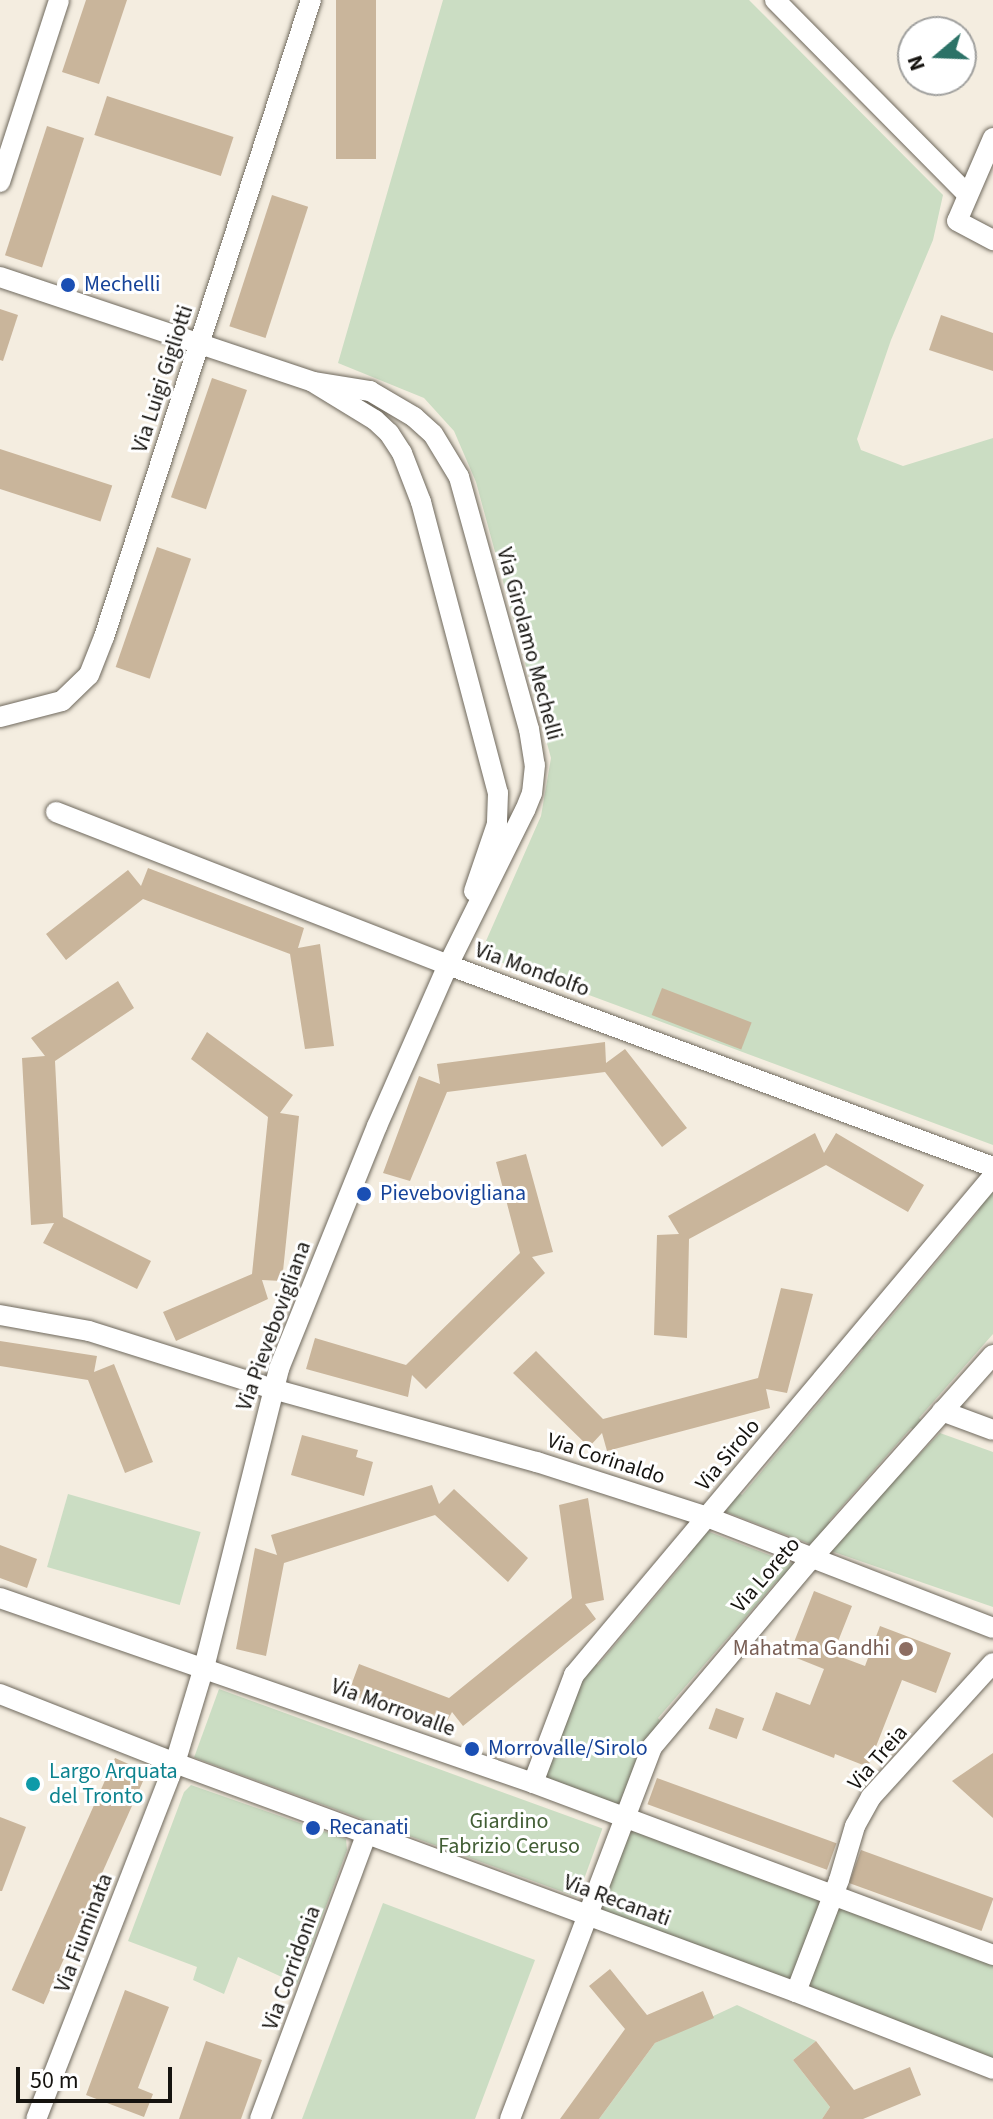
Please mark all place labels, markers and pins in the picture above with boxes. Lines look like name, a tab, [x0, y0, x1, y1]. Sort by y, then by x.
place label: Mechelli	[84, 272, 160, 298]
marker: Mechelli	[59, 276, 77, 294]
place label: Pievebovigliana	[380, 1181, 526, 1207]
marker: Pievebovigliana	[355, 1185, 373, 1203]
place label: Mahatma Gandhi	[733, 1636, 890, 1662]
marker: Mahatma Gandhi	[897, 1640, 915, 1658]
place label: Morrovalle/Sirolo	[488, 1736, 648, 1762]
marker: Morrovalle/Sirolo	[463, 1740, 481, 1758]
place label: Largo Arquata del Tronto	[49, 1758, 178, 1810]
marker: Largo Arquata del Tronto	[24, 1775, 42, 1793]
place label: Recanati	[329, 1815, 409, 1841]
marker: Recanati	[304, 1819, 322, 1837]

